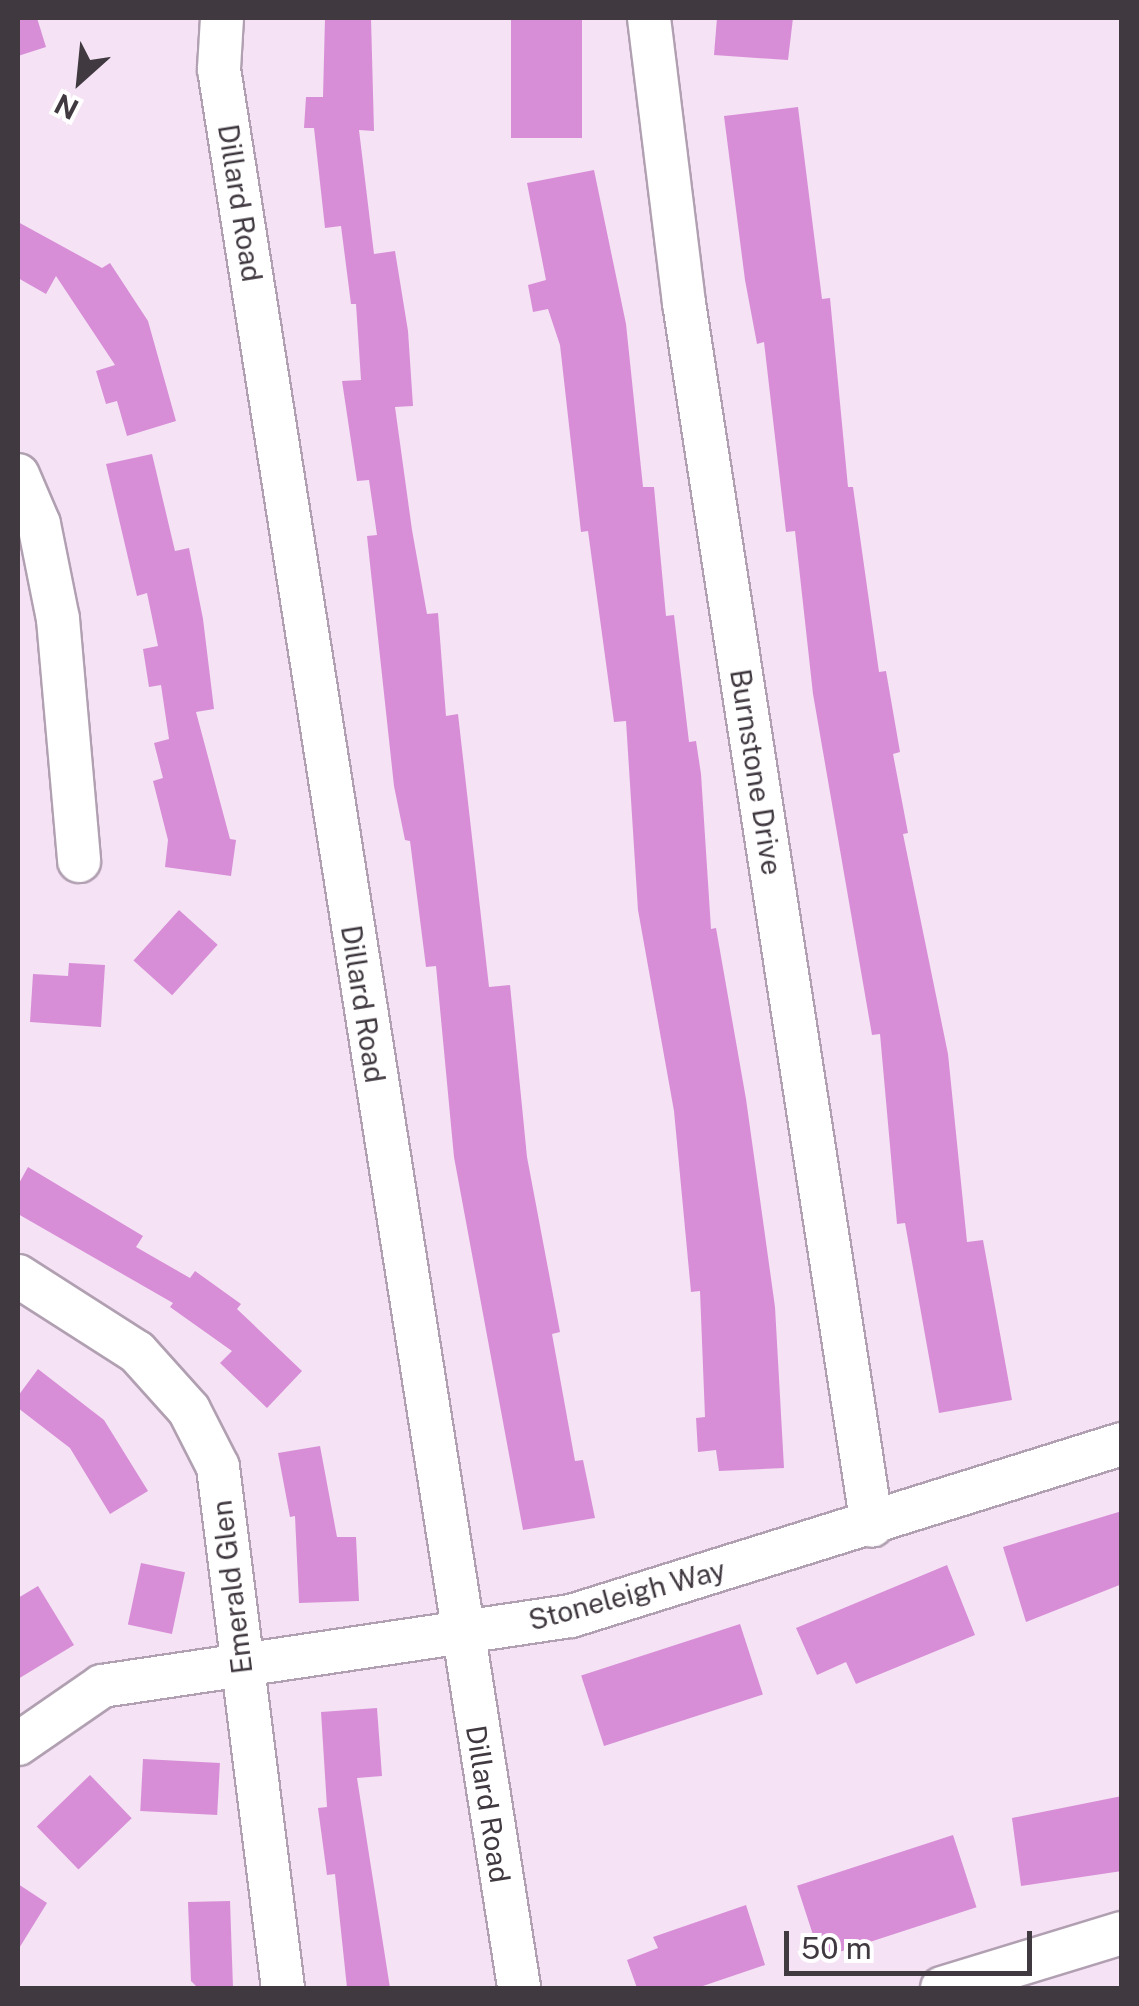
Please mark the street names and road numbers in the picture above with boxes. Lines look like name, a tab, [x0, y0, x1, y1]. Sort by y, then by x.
street label: Dillard Road	[211, 122, 269, 284]
street label: Burnstone Drive	[723, 667, 789, 877]
street label: Dillard Road	[334, 923, 392, 1085]
street label: Emerald Glen	[205, 1498, 259, 1676]
street label: Stoneleigh Way	[525, 1553, 729, 1637]
street label: Dillard Road	[459, 1723, 517, 1885]

